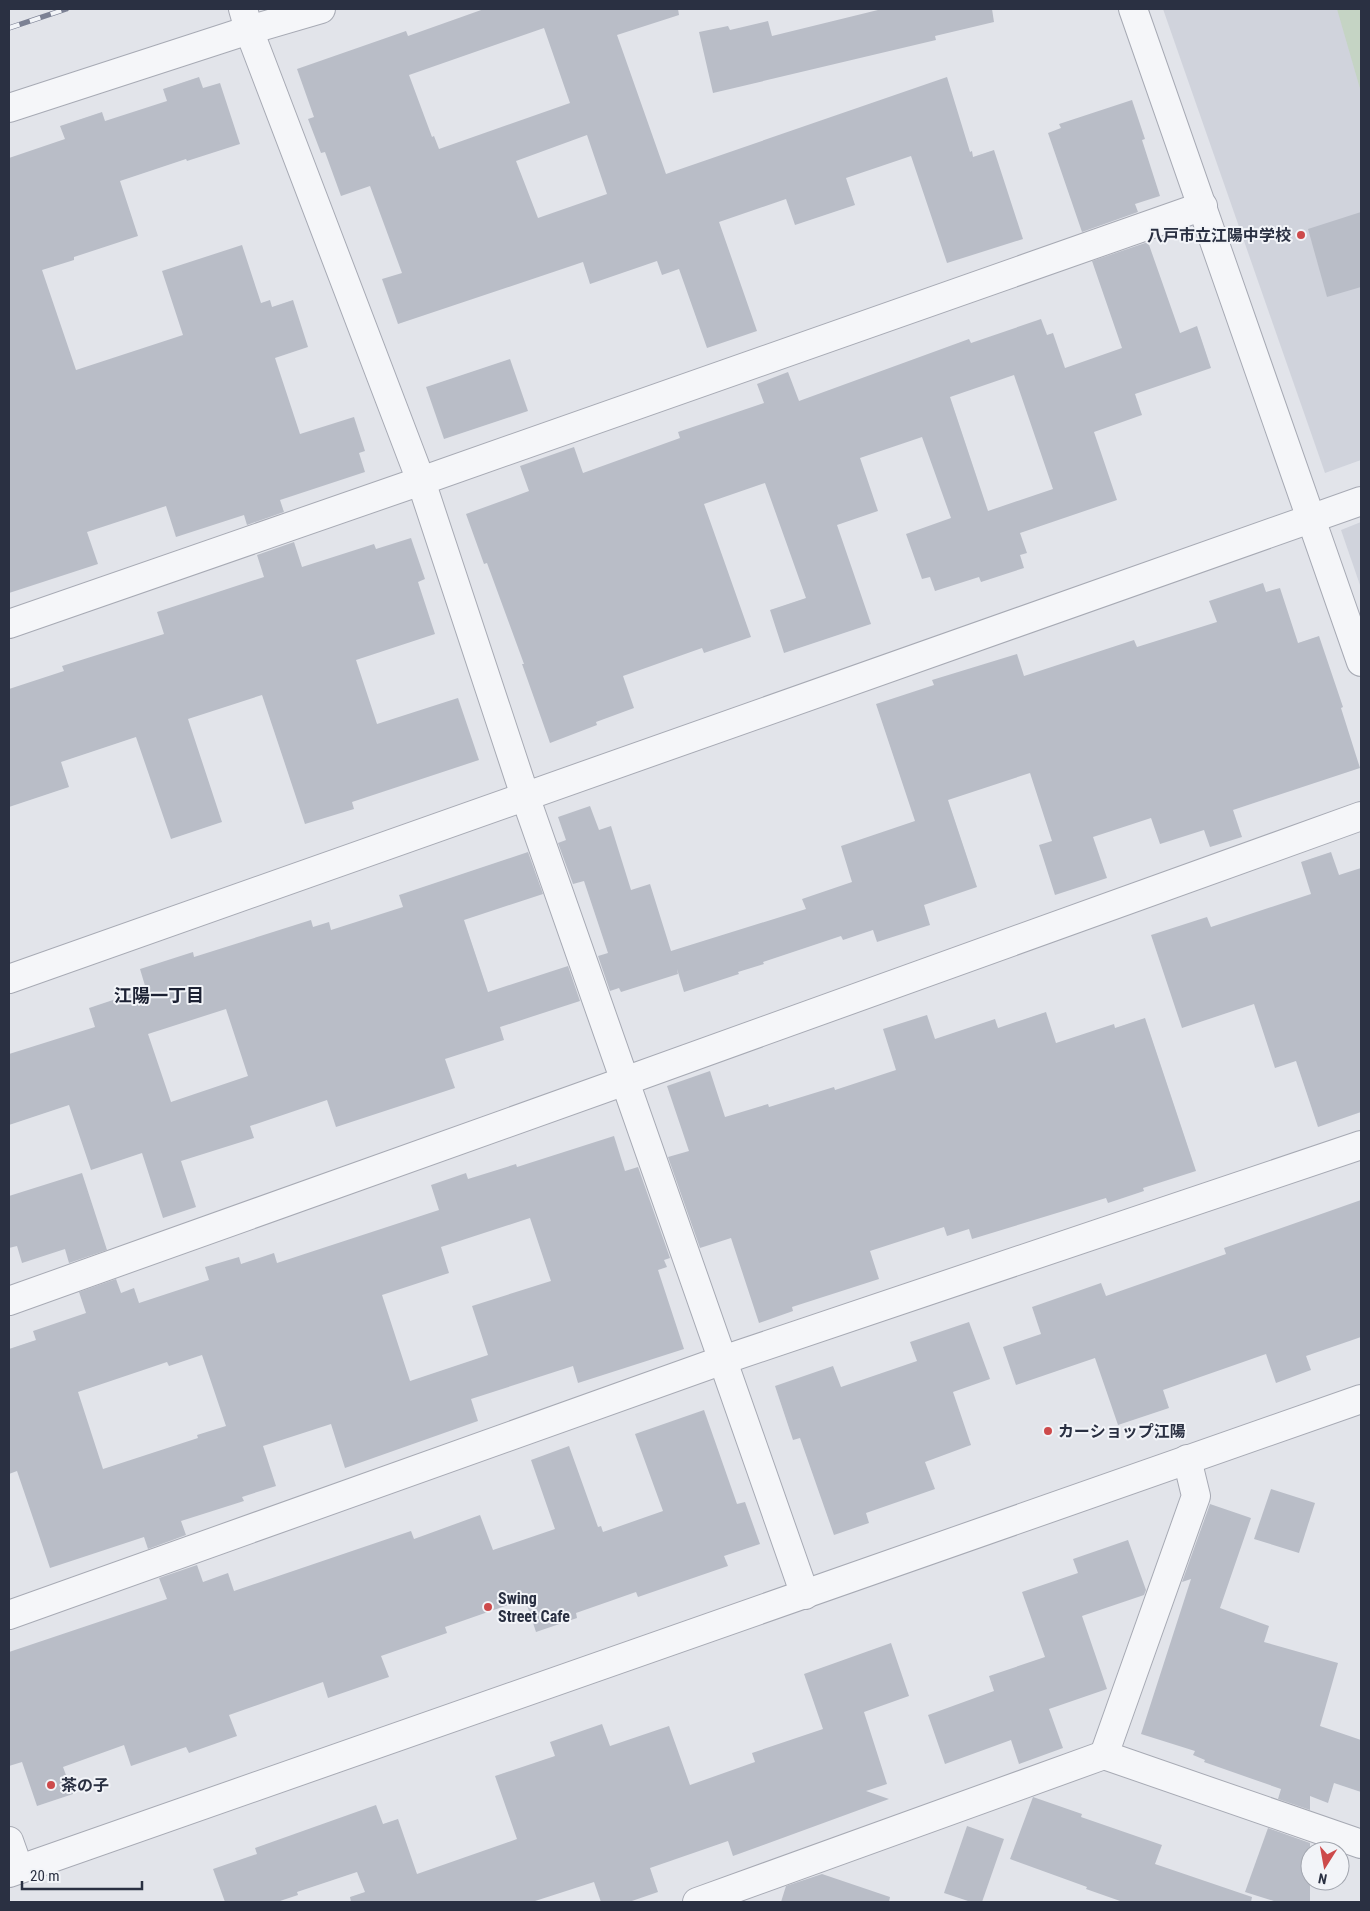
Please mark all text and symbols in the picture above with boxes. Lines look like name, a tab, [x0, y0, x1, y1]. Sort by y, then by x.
place label: 八戸市立江陽中学校	[1147, 226, 1291, 245]
marker: 八戸市立江陽中学校	[1295, 229, 1307, 241]
district label: 江陽一丁目	[114, 985, 204, 1006]
place label: カーショップ江陽	[1058, 1422, 1186, 1441]
marker: カーショップ江陽	[1042, 1425, 1054, 1437]
place label: Swing Street Cafe	[498, 1589, 570, 1626]
marker: Swing Street Cafe	[482, 1601, 494, 1613]
place label: 茶の子	[61, 1776, 109, 1795]
marker: 茶の子	[45, 1779, 57, 1791]
north arrow	[1300, 1841, 1350, 1891]
scale bar	[22, 1858, 142, 1890]
text: 20 m	[30, 1867, 60, 1885]
text: N	[1317, 1870, 1328, 1887]

